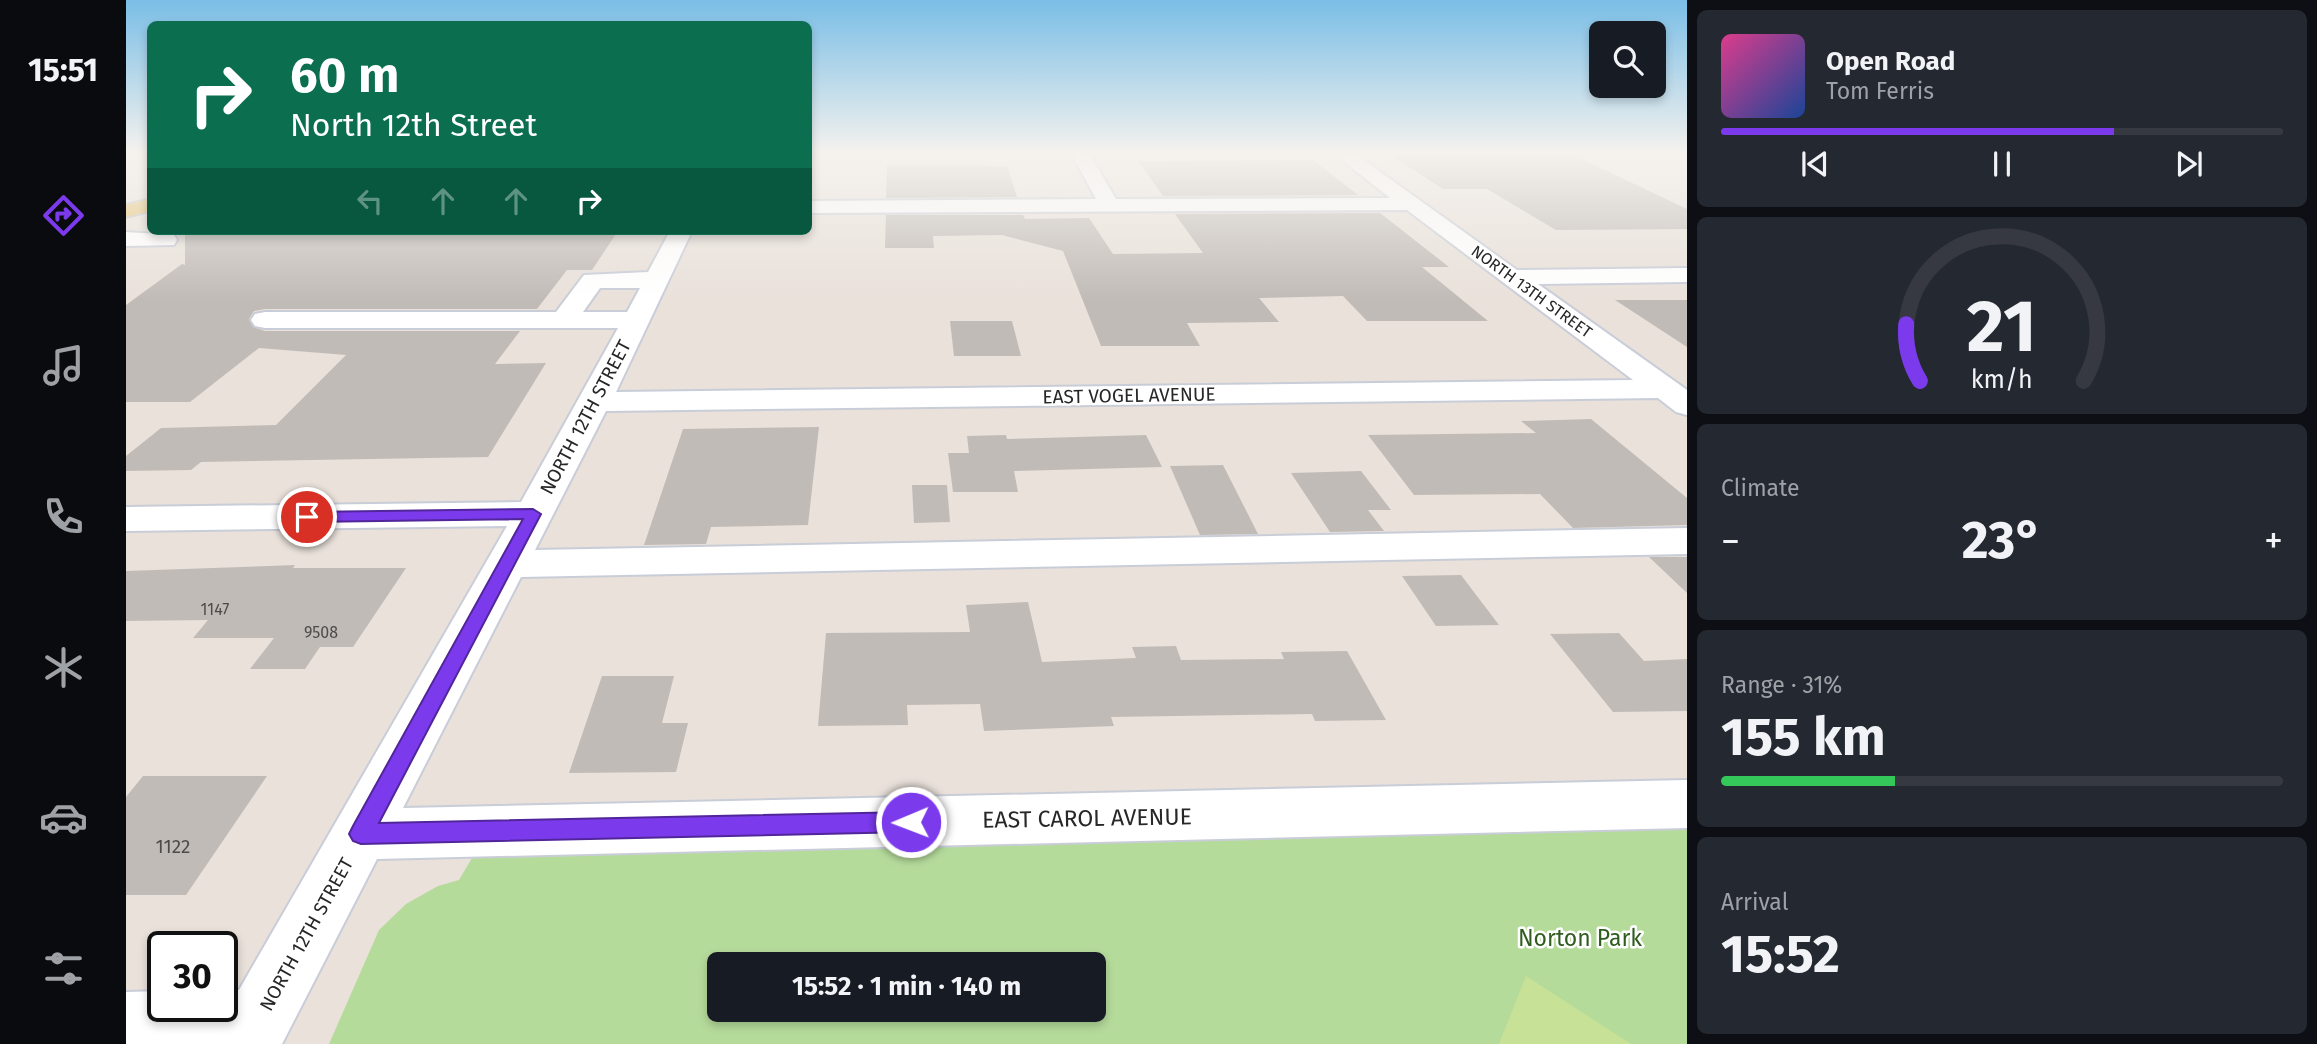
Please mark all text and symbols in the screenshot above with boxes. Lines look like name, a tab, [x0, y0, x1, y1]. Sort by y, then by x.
map controls	[1589, 21, 1666, 98]
button: search	[1589, 21, 1666, 98]
text: 60 m	[290, 46, 399, 105]
text: Open Road	[1826, 46, 1955, 77]
icon: right	[175, 49, 266, 140]
text: 15:51	[28, 51, 98, 89]
text: Tom Ferris	[1826, 77, 1934, 105]
text: North 12th Street	[290, 106, 537, 144]
icon: previous	[1796, 145, 1834, 183]
icon: pause	[1983, 145, 2021, 183]
icon: next	[2170, 145, 2208, 183]
icon: left	[351, 182, 389, 220]
icon: ahead	[424, 182, 462, 220]
icon: ahead	[497, 182, 535, 220]
icon: right	[570, 182, 608, 220]
icon: directions	[39, 191, 88, 240]
street label: NORTH 13TH STREET	[1468, 241, 1596, 342]
text: 21	[1967, 284, 2037, 371]
street label: NORTH 12TH STREET	[535, 336, 636, 498]
icon: music	[39, 341, 88, 390]
text: km/h	[1971, 365, 2033, 395]
street label: EAST VOGEL AVENUE	[1042, 382, 1216, 409]
text: Climate	[1721, 474, 1800, 502]
pin	[277, 487, 337, 547]
icon: phone	[39, 492, 88, 541]
icon: arrive	[288, 498, 326, 536]
text: 23°	[1962, 509, 2042, 572]
text: −	[1721, 518, 1740, 564]
text: +	[2264, 518, 2283, 564]
house number: 1147	[201, 600, 229, 619]
house number: 9508	[304, 623, 338, 642]
icon: climate	[39, 643, 88, 692]
text: Range · 31%	[1721, 671, 1842, 699]
text: 155 km	[1721, 706, 1886, 769]
position arrow	[874, 785, 948, 859]
icon: car	[39, 793, 88, 842]
street label: EAST CAROL AVENUE	[982, 802, 1192, 834]
house number: 1122	[156, 835, 191, 858]
street label: NORTH 12TH STREET	[255, 854, 358, 1015]
text: Arrival	[1721, 888, 1788, 916]
text: 15:52	[1721, 923, 1840, 986]
park label: Norton Park	[1518, 924, 1642, 952]
speed limit sign: 30	[147, 931, 238, 1022]
icon: filters	[39, 944, 88, 993]
text: 15:52 · 1 min · 140 m	[792, 971, 1021, 1002]

